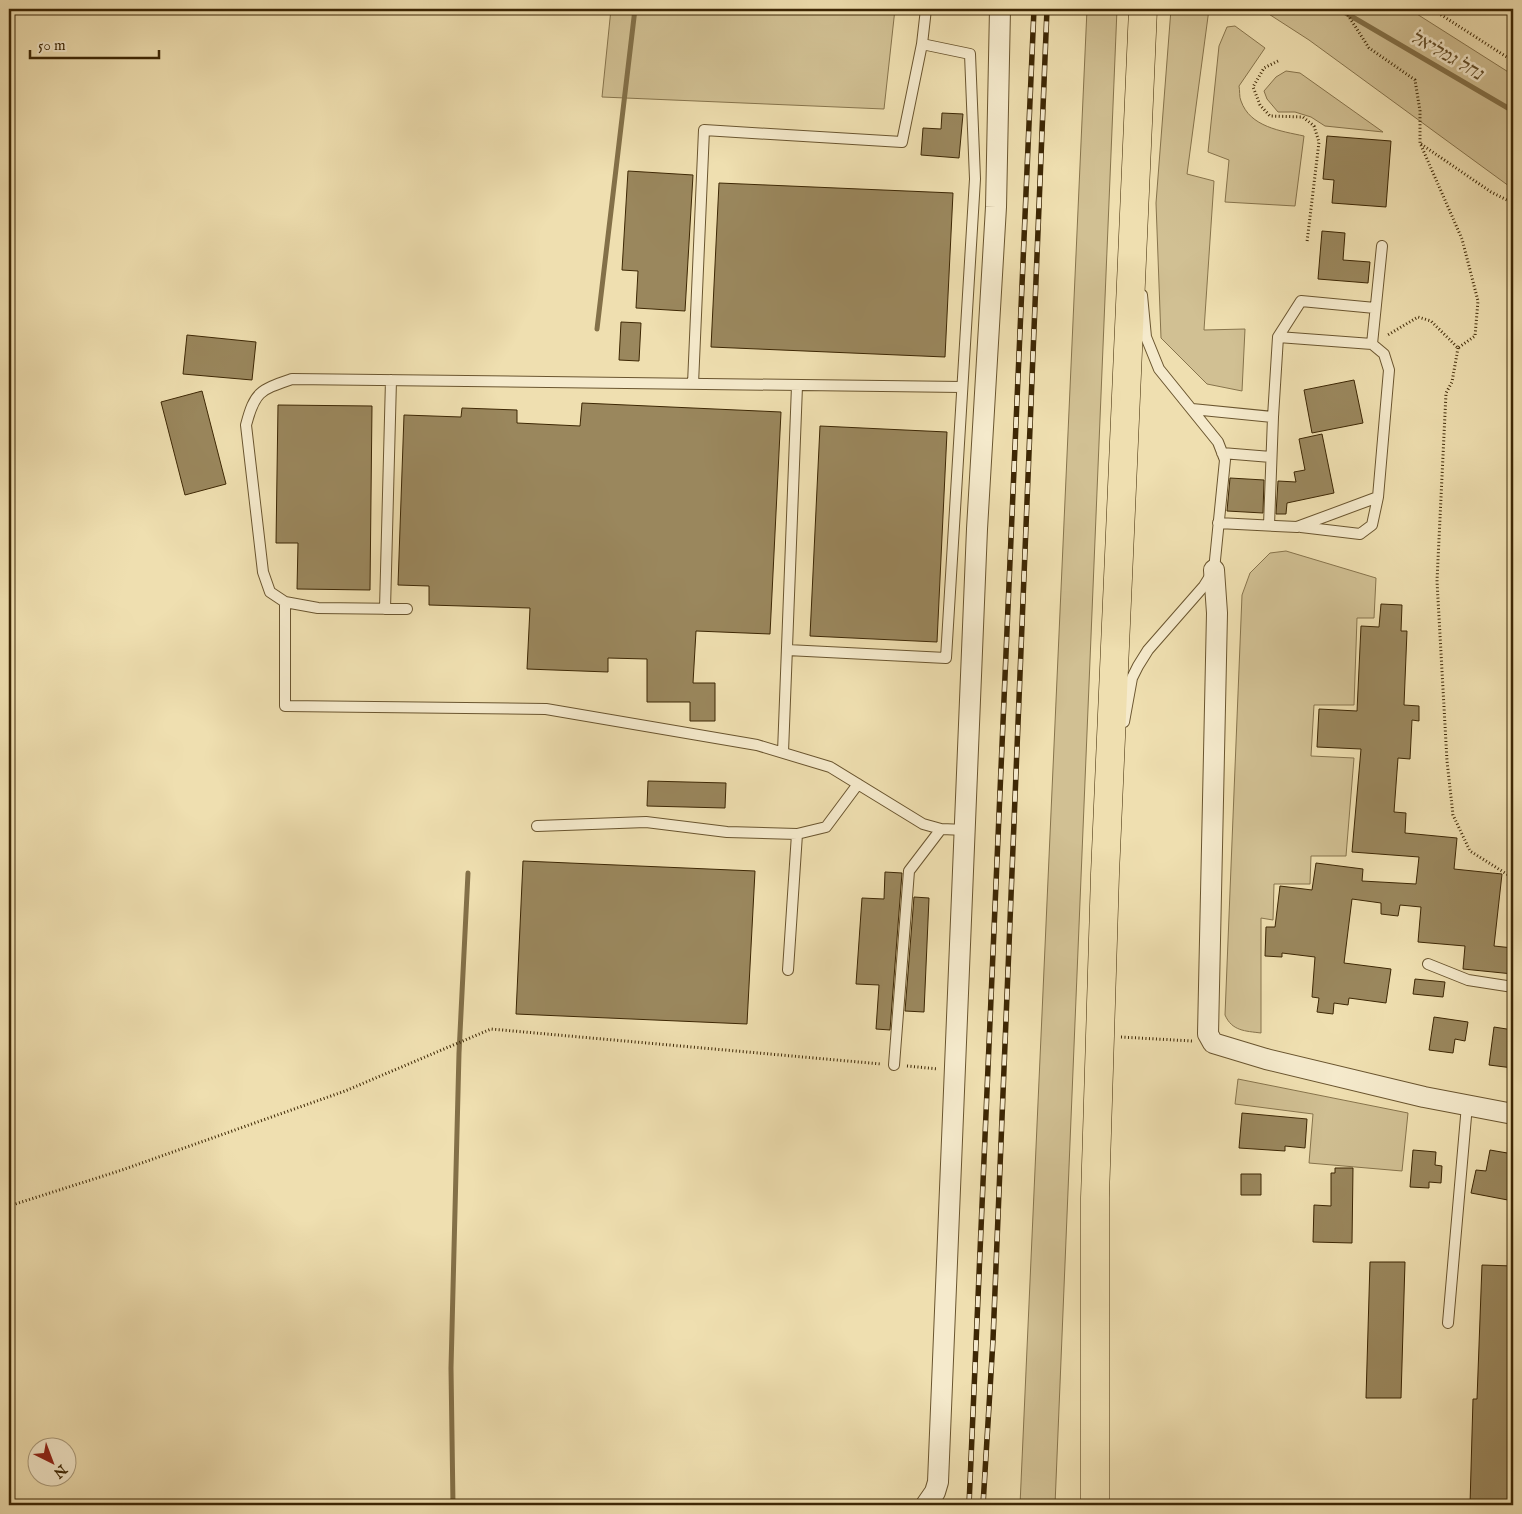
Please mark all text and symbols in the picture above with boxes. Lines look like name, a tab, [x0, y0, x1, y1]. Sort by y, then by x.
water label: נחל גמליאל	[1405, 25, 1488, 87]
scale bar	[30, 28, 159, 60]
text: 50 m	[38, 36, 66, 55]
north arrow	[28, 1436, 78, 1486]
text: N	[50, 1460, 71, 1482]

